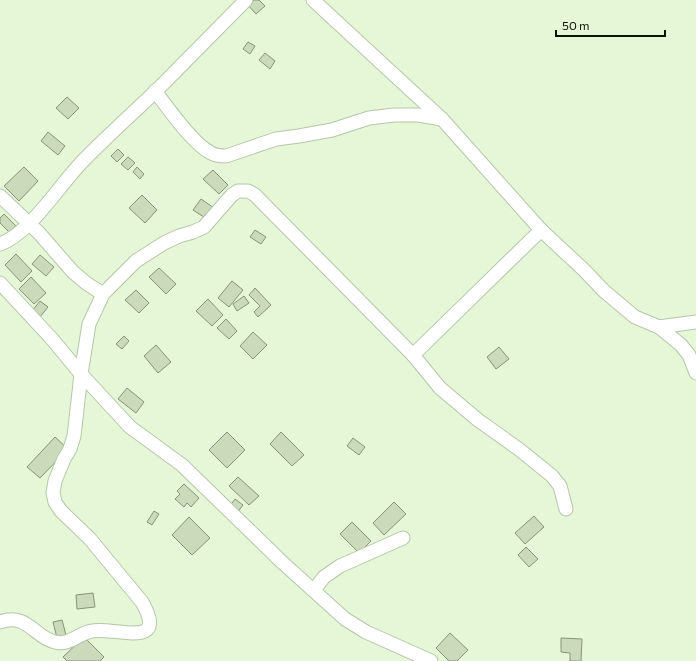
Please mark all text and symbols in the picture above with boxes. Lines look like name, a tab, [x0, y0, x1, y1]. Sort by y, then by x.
scale bar	[556, 12, 665, 38]
text: 50 m	[562, 18, 590, 32]

